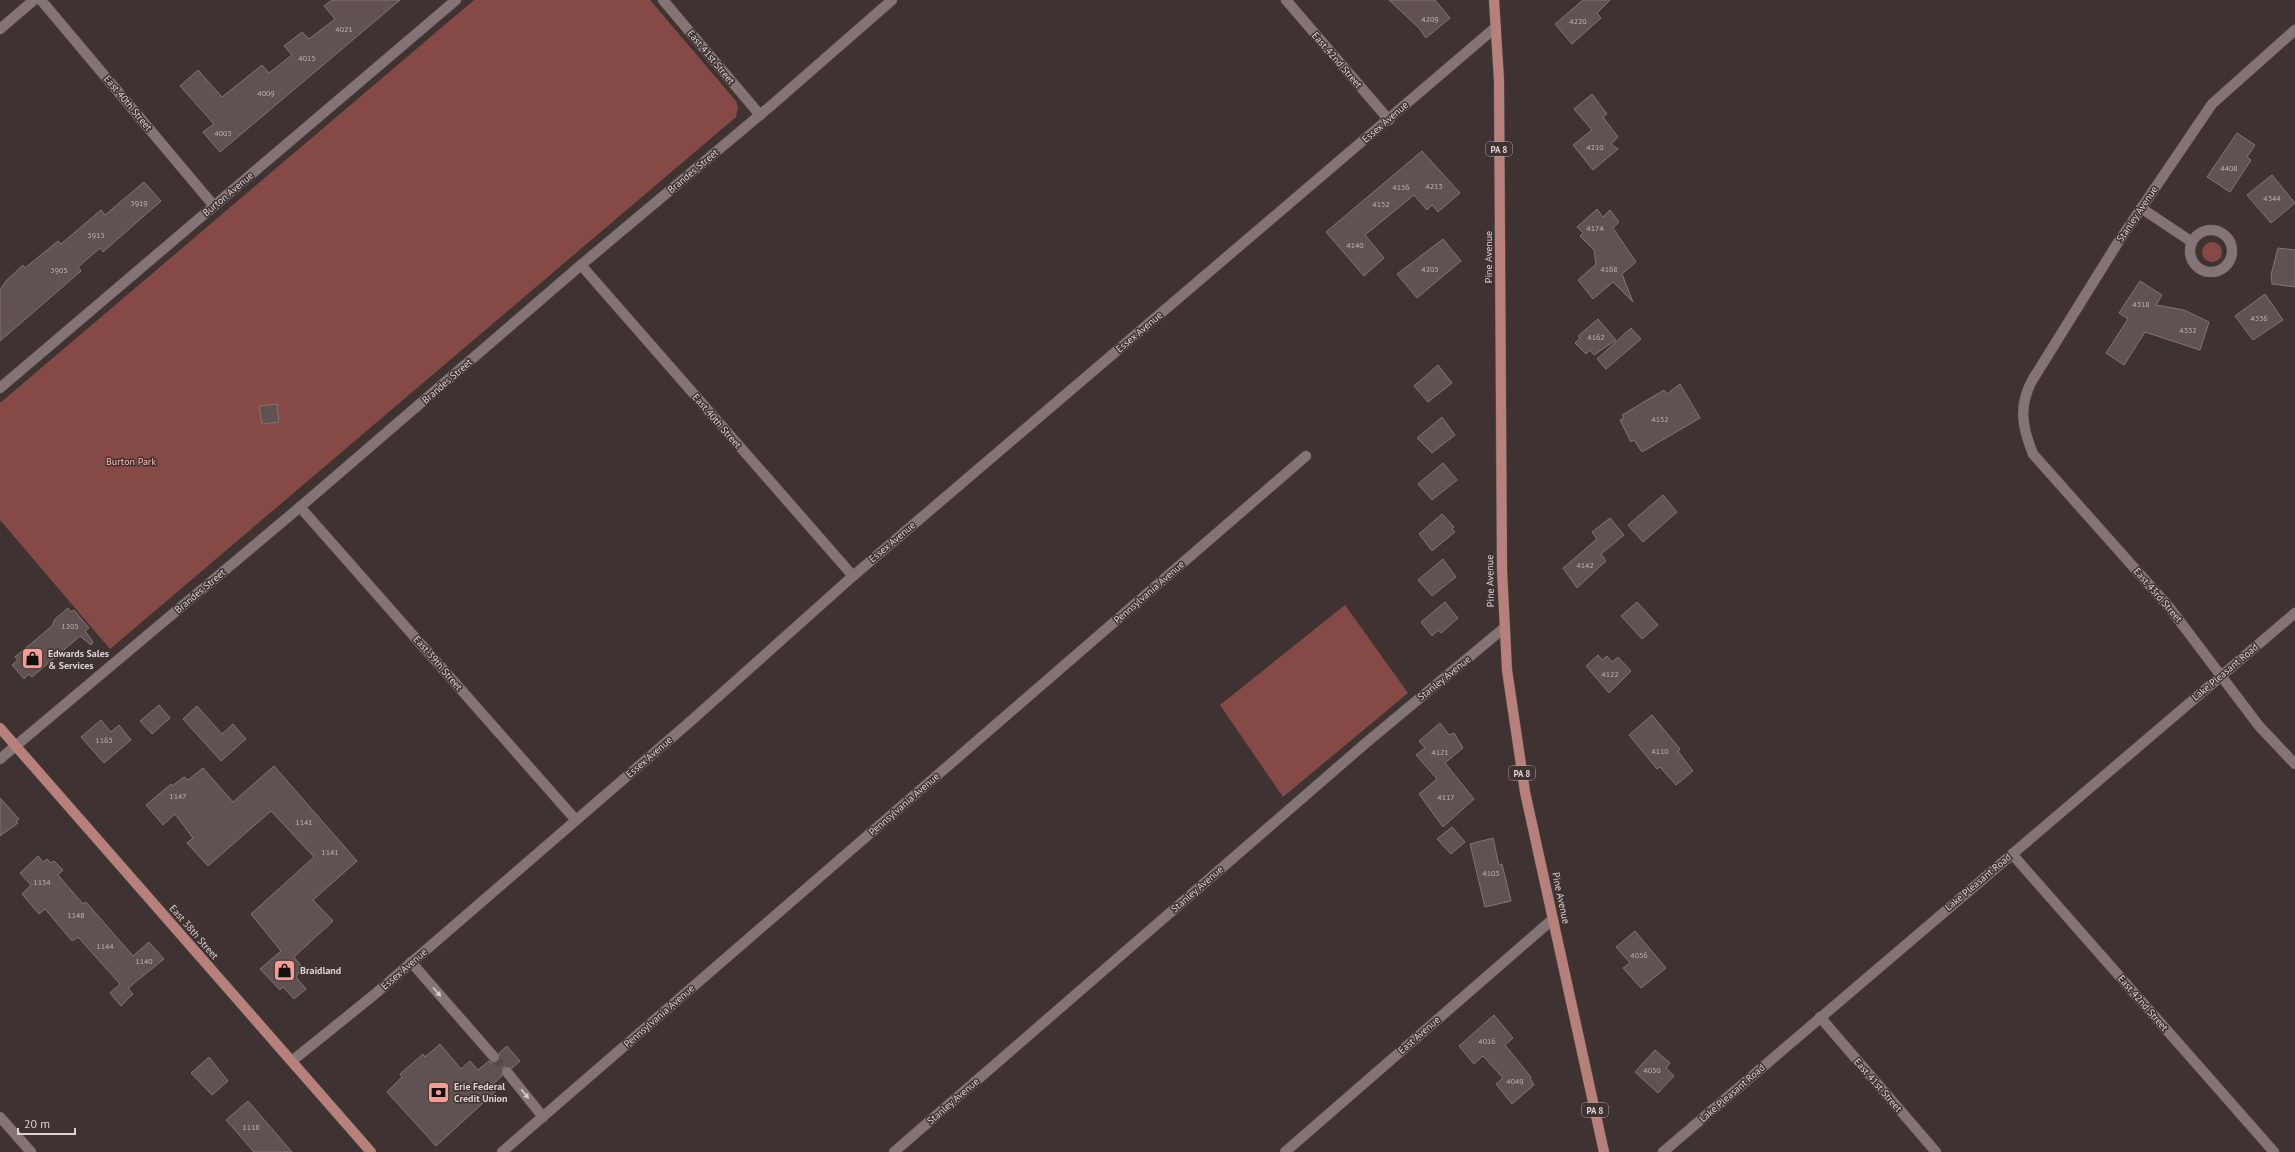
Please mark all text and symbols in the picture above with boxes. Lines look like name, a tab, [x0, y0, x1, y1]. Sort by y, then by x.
house number: 4209	[1421, 14, 1439, 24]
house number: 4220	[1569, 16, 1587, 26]
house number: 4021	[335, 24, 353, 34]
street label: East 41st Street	[684, 27, 738, 87]
street label: East 42nd Street	[1309, 29, 1365, 91]
house number: 4015	[298, 53, 316, 63]
street label: East 40th Street	[101, 73, 155, 134]
house number: 4009	[257, 88, 275, 98]
street label: Essex Avenue	[1359, 98, 1411, 146]
house number: 4003	[214, 128, 232, 138]
road number: PA 8	[1486, 142, 1512, 156]
house number: 4210	[1586, 142, 1604, 152]
street label: Brandes Street	[665, 146, 722, 196]
house number: 4408	[2220, 163, 2238, 173]
street label: Burton Avenue	[200, 169, 256, 219]
house number: 4213	[1425, 181, 1443, 191]
house number: 4156	[1392, 182, 1410, 192]
street label: Stanley Avenue	[2113, 184, 2161, 244]
house number: 4344	[2263, 193, 2281, 203]
house number: 3919	[130, 198, 148, 208]
house number: 4152	[1372, 199, 1390, 209]
house number: 4174	[1586, 223, 1604, 233]
house number: 3913	[87, 230, 105, 240]
street label: Pine Avenue	[1482, 231, 1495, 283]
house number: 4140	[1346, 240, 1364, 250]
house number: 4205	[1421, 264, 1439, 274]
house number: 4168	[1600, 264, 1618, 274]
house number: 3905	[50, 265, 68, 275]
house number: 4318	[2132, 299, 2150, 309]
street label: Essex Avenue	[1113, 309, 1165, 355]
house number: 4336	[2250, 313, 2268, 323]
house number: 4332	[2179, 325, 2197, 335]
house number: 4162	[1587, 332, 1605, 342]
street label: Brandes Street	[419, 355, 475, 406]
street label: East 40th Street	[690, 391, 745, 452]
house number: 4152	[1651, 414, 1669, 424]
park label: Burton Park	[106, 455, 156, 468]
street label: Essex Avenue	[866, 519, 918, 565]
street label: Pine Avenue	[1483, 555, 1497, 607]
street label: Pennsylvania Avenue	[1111, 558, 1187, 626]
house number: 4142	[1576, 560, 1594, 570]
street label: East 43rd Street	[2131, 565, 2186, 626]
street label: Brandes Street	[172, 566, 229, 616]
house number: 1205	[61, 621, 79, 631]
street label: East 39th Street	[411, 633, 466, 694]
street label: Lake Pleasant Road	[2189, 640, 2261, 704]
shop icon: Edwards Sales & Services	[19, 646, 45, 672]
place label: Edwards Sales & Services	[48, 647, 109, 672]
street label: Stanley Avenue	[1415, 653, 1473, 703]
house number: 4122	[1601, 669, 1619, 679]
street label: Essex Avenue	[623, 733, 675, 781]
house number: 1163	[95, 735, 113, 745]
house number: 4110	[1651, 746, 1669, 756]
house number: 4121	[1431, 747, 1449, 757]
road number: PA 8	[1509, 766, 1535, 780]
street label: Pennsylvania Avenue	[866, 770, 942, 838]
house number: 1147	[169, 791, 187, 801]
house number: 4117	[1437, 792, 1455, 802]
house number: 1141	[295, 817, 313, 827]
house number: 1141	[321, 847, 339, 857]
street label: Lake Pleasant Road	[1942, 850, 2014, 914]
street label: Stanley Avenue	[1168, 863, 1226, 915]
house number: 4105	[1482, 868, 1500, 878]
street label: Pine Avenue	[1549, 871, 1573, 925]
house number: 1154	[33, 877, 51, 887]
street label: East 38th Street	[167, 902, 222, 963]
house number: 1148	[67, 910, 85, 920]
house number: 1144	[96, 941, 114, 951]
street label: Essex Avenue	[378, 945, 430, 993]
house number: 4056	[1630, 950, 1648, 960]
house number: 1140	[135, 956, 153, 966]
shop icon: Braidland	[271, 957, 297, 983]
place label: Braidland	[300, 964, 341, 977]
street label: East 42nd Street	[2115, 972, 2171, 1034]
street label: Pennsylvania Avenue	[621, 982, 697, 1050]
one-way arrow	[432, 987, 441, 996]
street label: East Avenue	[1395, 1013, 1443, 1057]
house number: 4016	[1478, 1036, 1496, 1046]
street label: East 41st Street	[1851, 1055, 1905, 1115]
street label: Lake Pleasant Road	[1696, 1061, 1768, 1125]
house number: 4050	[1643, 1065, 1661, 1075]
street label: Stanley Avenue	[924, 1075, 982, 1127]
house number: 4049	[1506, 1076, 1524, 1086]
bank icon: Erie Federal Credit Union	[425, 1079, 451, 1105]
place label: Erie Federal Credit Union	[454, 1080, 507, 1105]
one-way arrow	[520, 1089, 529, 1100]
road number: PA 8	[1582, 1103, 1608, 1117]
scale bar	[18, 1110, 75, 1136]
text: 20 m	[24, 1116, 50, 1131]
house number: 1118	[242, 1122, 260, 1132]

